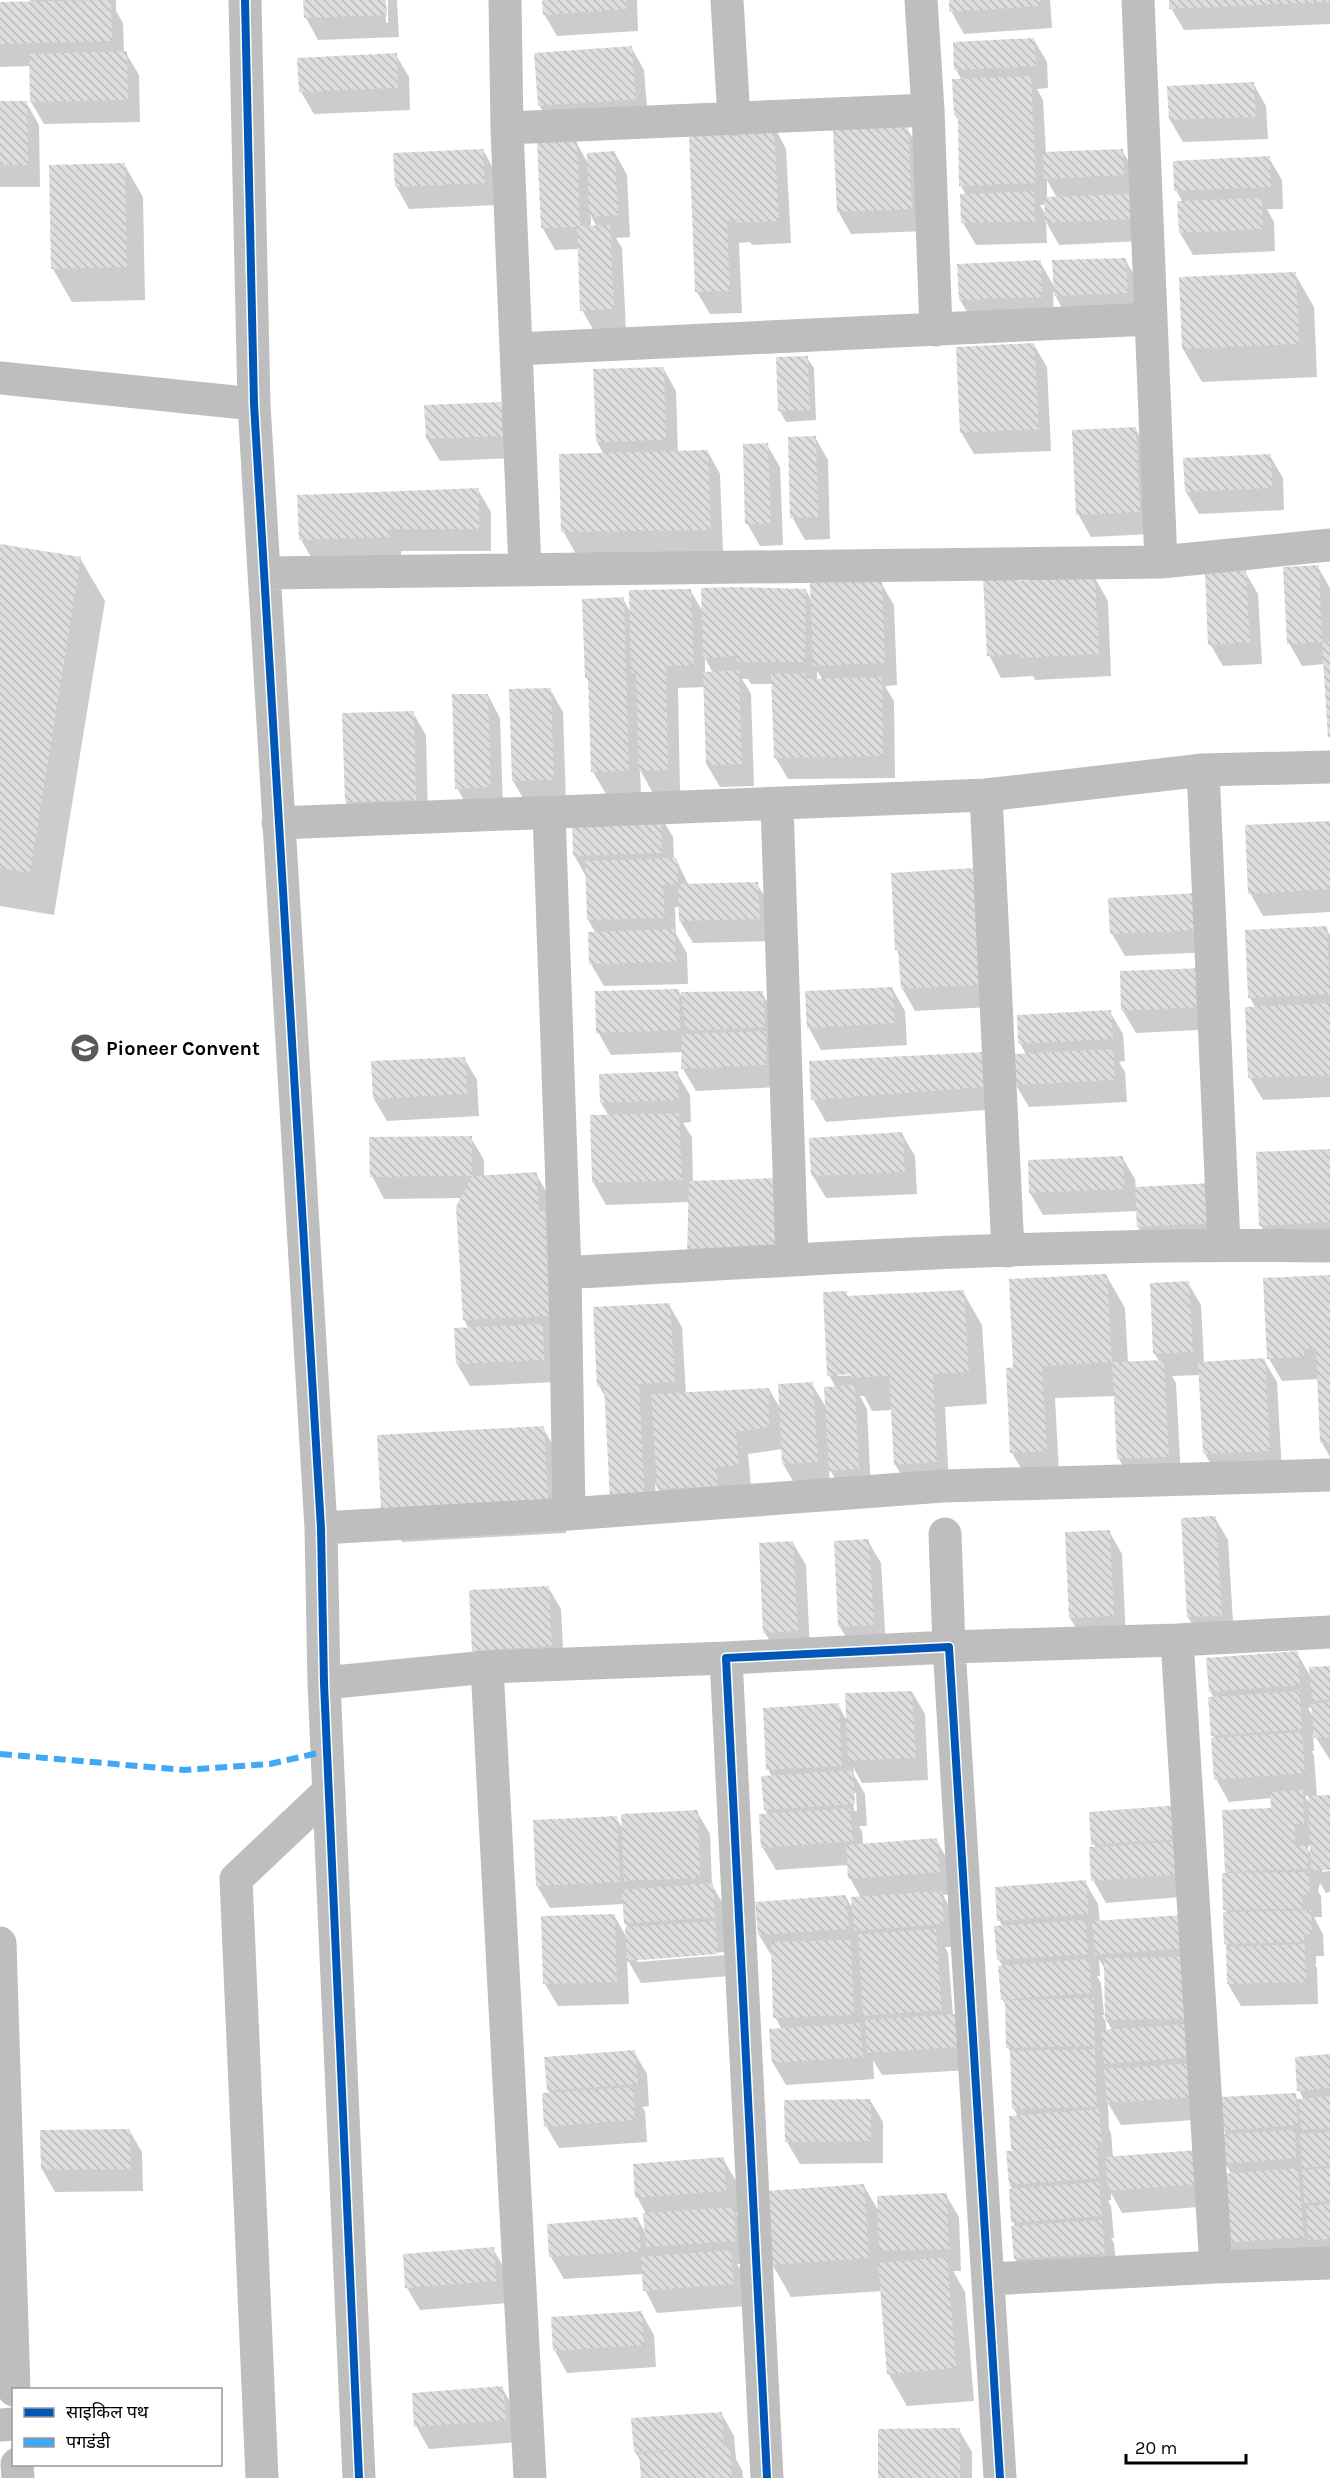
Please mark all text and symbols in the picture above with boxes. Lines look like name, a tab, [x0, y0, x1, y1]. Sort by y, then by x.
school or university icon: Pioneer Convent	[69, 1032, 101, 1064]
place label: Pioneer Convent	[106, 1037, 260, 1060]
legend	[12, 2388, 222, 2466]
text: साइकिल पथ	[66, 2401, 149, 2423]
scale bar	[1126, 2427, 1246, 2465]
text: पगडंडी	[66, 2431, 111, 2453]
text: 20 m	[1135, 2437, 1177, 2459]

